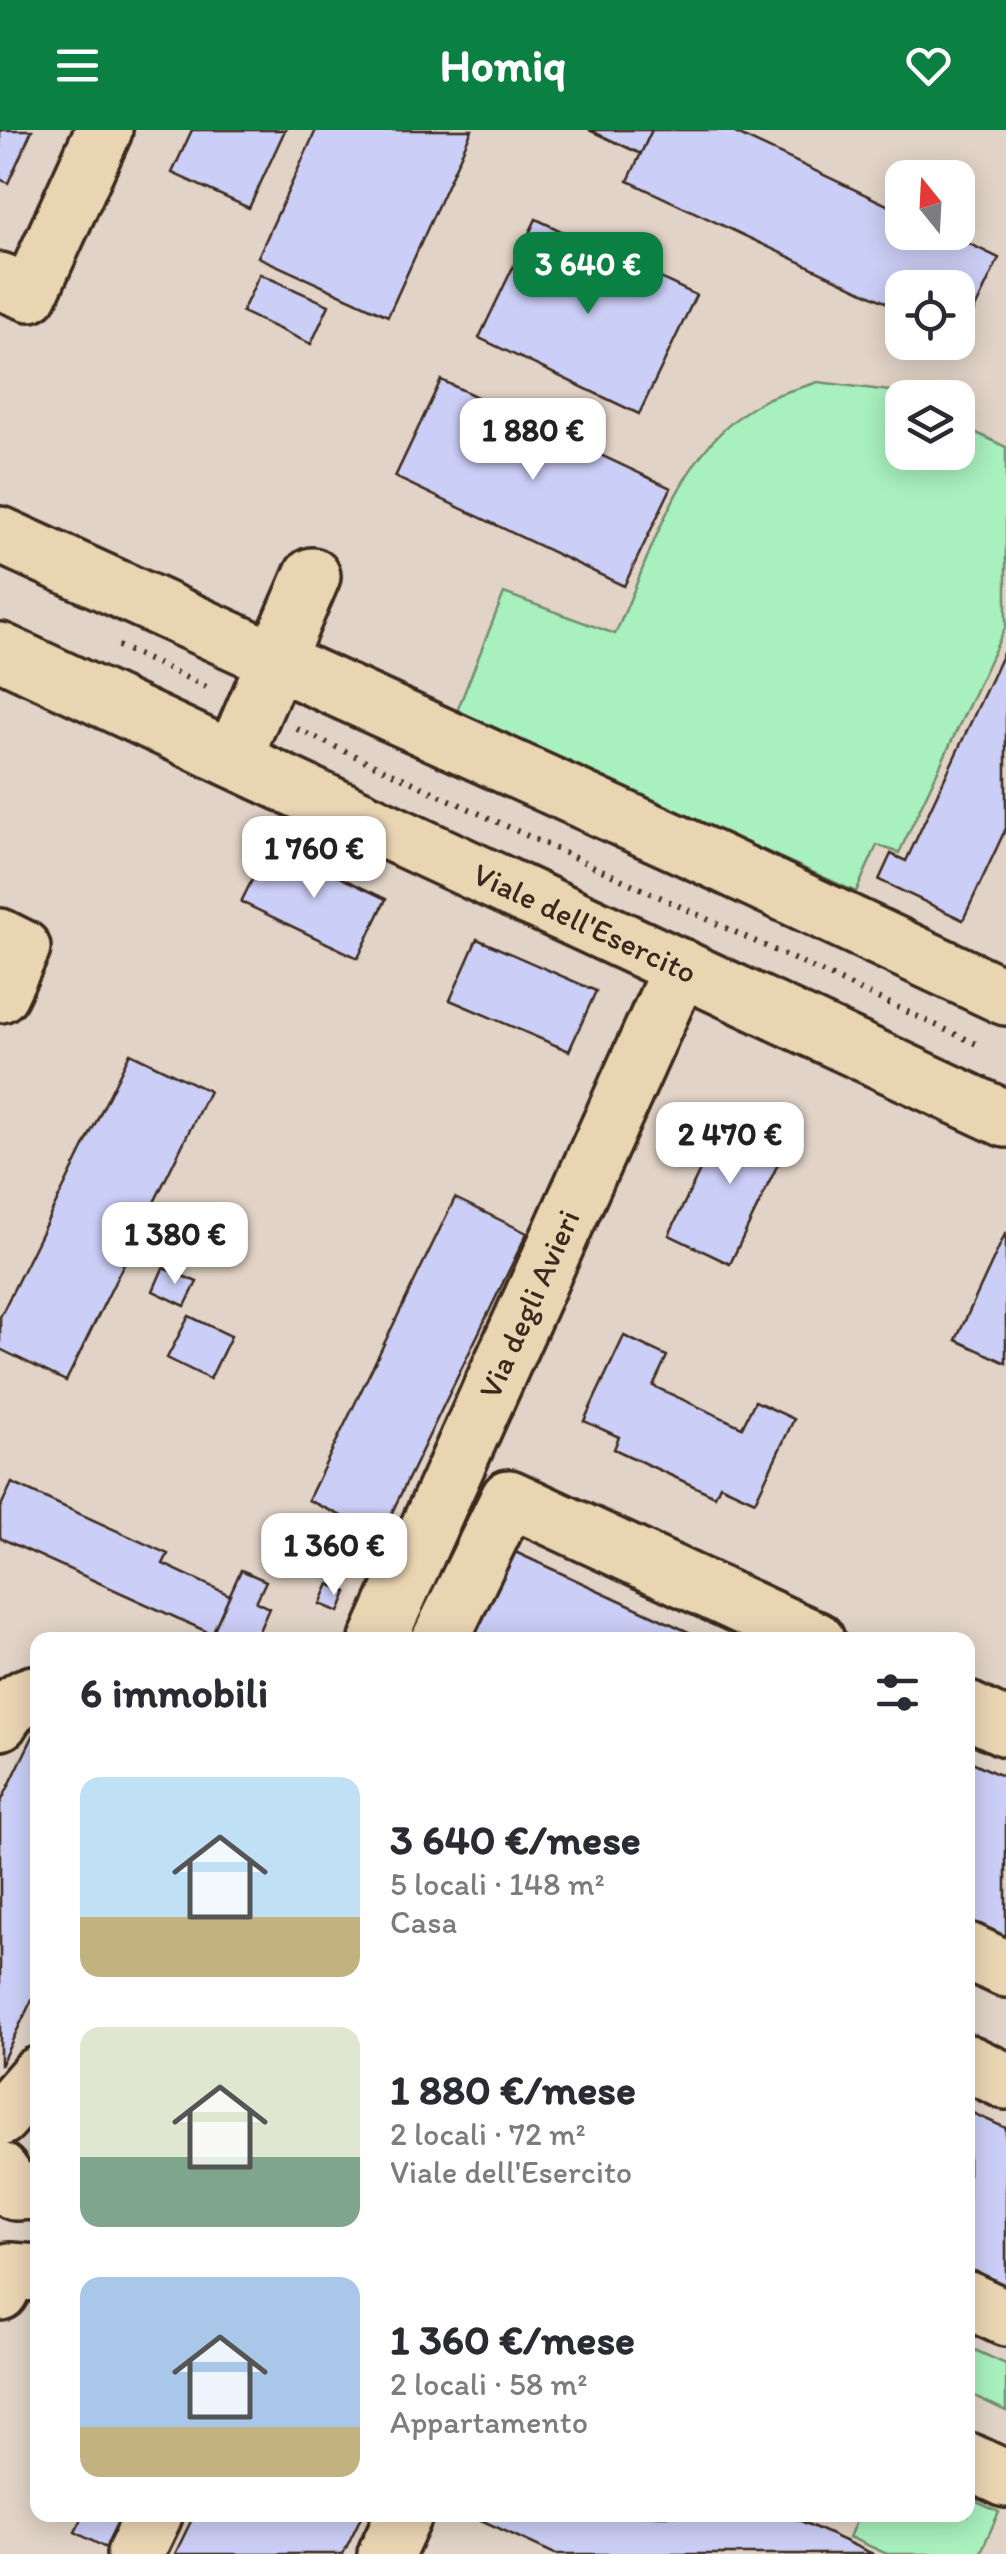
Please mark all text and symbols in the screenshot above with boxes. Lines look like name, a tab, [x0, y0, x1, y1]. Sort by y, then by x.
icon: menu	[50, 38, 105, 93]
text: Homiq	[440, 38, 566, 92]
icon: heart	[901, 38, 956, 93]
north arrow	[885, 160, 975, 250]
map controls	[885, 160, 975, 470]
pin: 3 640 €	[496, 232, 680, 317]
text: 3 640 €	[535, 245, 641, 283]
button: locate	[885, 270, 975, 360]
button: layers	[885, 380, 975, 470]
pin: 1 880 €	[441, 398, 625, 483]
text: 1 880 €	[482, 411, 584, 449]
pin: 1 760 €	[222, 816, 406, 901]
text: 1 760 €	[264, 829, 364, 867]
street label: Viale dell'Esercito	[467, 855, 703, 991]
pin: 2 470 €	[638, 1102, 822, 1187]
text: 2 470 €	[678, 1115, 782, 1153]
pin: 1 380 €	[83, 1202, 267, 1287]
street label: Via degli Avieri	[470, 1204, 588, 1404]
text: 1 380 €	[124, 1215, 226, 1253]
pin: 1 360 €	[242, 1513, 426, 1598]
text: 1 360 €	[283, 1526, 385, 1564]
icon: filters	[870, 1665, 925, 1720]
text: 6 immobili	[80, 1667, 268, 1718]
text: 3 640 €/mese	[390, 1814, 641, 1865]
icon: home	[160, 1817, 280, 1937]
text: 5 locali · 148 m²	[390, 1865, 605, 1903]
text: Casa	[390, 1903, 457, 1941]
text: 1 880 €/mese	[390, 2064, 636, 2115]
icon: home	[160, 2067, 280, 2187]
text: 2 locali · 72 m²	[390, 2115, 586, 2153]
text: Viale dell'Esercito	[390, 2153, 632, 2191]
text: 1 360 €/mese	[390, 2314, 635, 2365]
icon: home	[160, 2317, 280, 2437]
text: 2 locali · 58 m²	[390, 2365, 587, 2403]
text: Appartamento	[390, 2403, 588, 2441]

